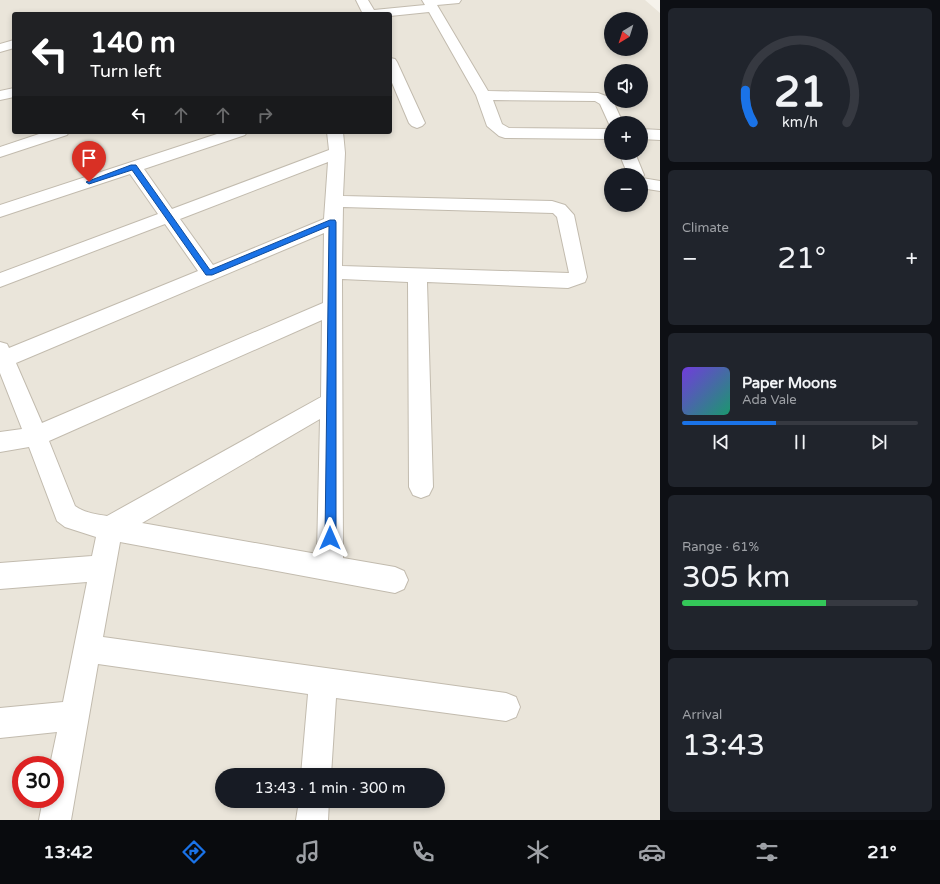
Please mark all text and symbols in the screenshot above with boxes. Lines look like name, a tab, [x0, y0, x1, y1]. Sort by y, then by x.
north arrow	[604, 12, 648, 56]
map controls	[604, 12, 648, 212]
text: 140 m	[90, 26, 176, 60]
icon: left	[24, 28, 76, 80]
text: Turn left	[90, 60, 162, 82]
button: sound	[604, 64, 648, 108]
text: 21	[774, 68, 826, 118]
icon: left	[128, 104, 150, 126]
icon: ahead	[170, 104, 192, 126]
icon: ahead	[212, 104, 234, 126]
icon: right	[254, 104, 276, 126]
text: km/h	[782, 114, 818, 131]
button: +	[604, 116, 648, 160]
pin	[72, 141, 106, 182]
icon: arrive	[78, 147, 100, 169]
button: −	[604, 168, 648, 212]
text: Climate	[682, 220, 729, 236]
text: 21°	[777, 240, 826, 277]
text: −	[682, 246, 698, 272]
text: +	[906, 246, 918, 272]
text: Paper Moons	[742, 374, 837, 392]
text: Ada Vale	[742, 392, 797, 408]
icon: previous	[710, 431, 732, 453]
icon: pause	[789, 431, 811, 453]
icon: next	[868, 431, 890, 453]
position arrow	[309, 517, 351, 559]
text: Range · 61%	[682, 539, 759, 555]
text: 305 km	[682, 559, 790, 596]
text: Arrival	[682, 707, 722, 723]
text: 13:43	[682, 727, 765, 764]
speed limit sign: 30	[12, 756, 64, 808]
text: 13:43 · 1 min · 300 m	[255, 779, 405, 797]
icon: directions	[180, 838, 208, 866]
icon: music	[294, 838, 322, 866]
icon: phone	[409, 838, 437, 866]
icon: climate	[524, 838, 552, 866]
icon: car	[638, 838, 666, 866]
icon: filters	[753, 838, 781, 866]
text: 13:42	[43, 841, 93, 863]
text: 21°	[867, 841, 897, 863]

